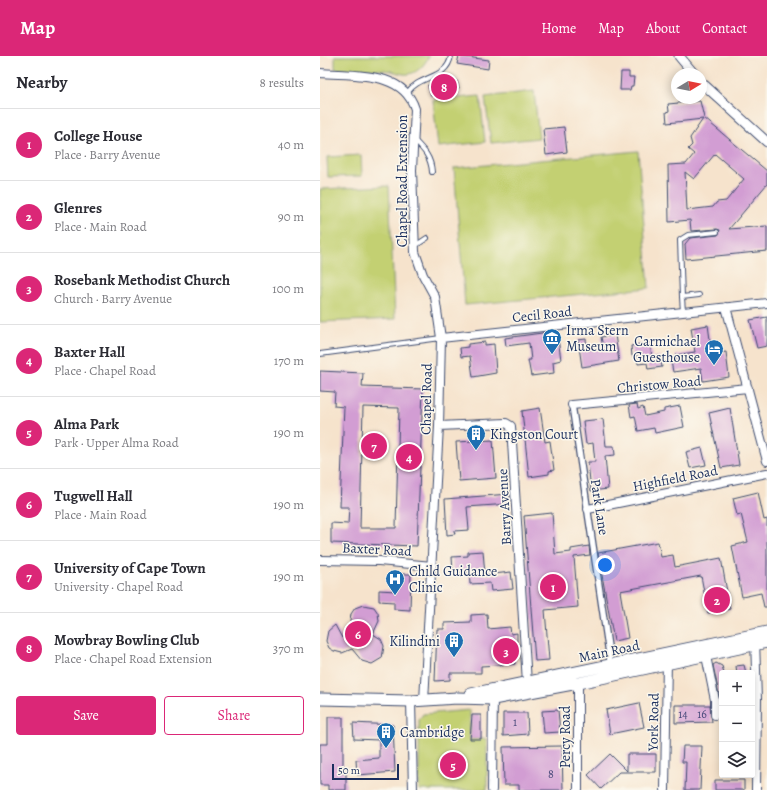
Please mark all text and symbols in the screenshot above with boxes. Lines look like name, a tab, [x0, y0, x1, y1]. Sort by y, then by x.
text: Map	[20, 15, 55, 41]
text: Home	[541, 19, 576, 38]
text: Map	[598, 19, 624, 38]
text: About	[646, 19, 680, 38]
text: Contact	[702, 19, 747, 38]
north arrow	[671, 68, 707, 104]
text: Nearby	[16, 71, 67, 94]
pin: 8	[431, 72, 457, 102]
text: 8 results	[260, 74, 304, 91]
street label: Chapel Road Extension	[393, 115, 412, 247]
text: College House	[54, 126, 142, 146]
text: 1	[27, 136, 31, 153]
text: 40 m	[278, 136, 304, 153]
text: Place · Barry Avenue	[54, 146, 160, 163]
text: Glenres	[54, 198, 102, 218]
text: 2	[26, 208, 32, 225]
text: 90 m	[278, 208, 304, 225]
text: Place · Main Road	[54, 218, 147, 235]
text: Rosebank Methodist Church	[54, 270, 230, 290]
text: 3	[26, 280, 32, 297]
text: 100 m	[272, 280, 304, 297]
text: Church · Barry Avenue	[54, 290, 172, 307]
street label: Cecil Road	[511, 302, 573, 327]
place label: Irma Stern Museum	[566, 321, 629, 356]
museum icon: Irma Stern Museum	[541, 327, 563, 355]
place label: Carmichael Guesthouse	[633, 332, 701, 367]
hotel icon: Carmichael Guesthouse	[703, 338, 725, 366]
text: Baxter Hall	[54, 342, 125, 362]
text: 4	[26, 352, 32, 369]
text: 170 m	[274, 352, 304, 369]
text: Place · Chapel Road	[54, 362, 156, 379]
street label: Chapel Road	[416, 362, 437, 435]
street label: Christow Road	[616, 371, 702, 398]
text: Alma Park	[54, 414, 119, 434]
building icon: Kingston Court	[465, 423, 487, 451]
text: 5	[26, 424, 32, 441]
text: 190 m	[273, 424, 304, 441]
place label: Kingston Court	[490, 425, 578, 444]
pin: 7	[361, 431, 387, 461]
text: Park · Upper Alma Road	[54, 434, 179, 451]
pin: 4	[396, 442, 422, 472]
street label: Highfield Road	[631, 461, 720, 496]
street label: Barry Avenue	[493, 468, 516, 546]
street label: Park Lane	[586, 478, 613, 537]
text: Tugwell Hall	[54, 486, 133, 506]
text: 6	[26, 496, 32, 513]
text: 190 m	[273, 496, 304, 513]
text: Place · Main Road	[54, 506, 147, 523]
street label: Baxter Road	[342, 538, 413, 561]
your location	[595, 555, 615, 575]
text: University of Cape Town	[54, 558, 206, 578]
place label: Child Guidance Clinic	[409, 562, 497, 597]
text: 7	[26, 568, 32, 585]
text: 190 m	[273, 568, 304, 585]
hospital icon: Child Guidance Clinic	[384, 568, 406, 596]
pin: 1	[540, 572, 566, 602]
text: University · Chapel Road	[54, 578, 183, 595]
pin: 2	[704, 585, 730, 615]
pin: 6	[345, 619, 371, 649]
text: Mowbray Bowling Club	[54, 630, 199, 650]
building icon: Kilindini	[443, 630, 465, 658]
place label: Kilindini	[389, 632, 440, 651]
pin: 3	[493, 636, 519, 666]
street label: Main Road	[577, 636, 642, 667]
text: 8	[26, 640, 32, 657]
text: 370 m	[273, 640, 304, 657]
text: Place · Chapel Road Extension	[54, 650, 212, 667]
map controls	[719, 670, 755, 778]
button: +	[719, 670, 755, 706]
street label: York Road	[643, 692, 664, 752]
button: Save	[16, 696, 156, 735]
button: Share	[164, 696, 304, 735]
street label: Percy Road	[556, 705, 575, 768]
house number: 14	[678, 706, 688, 722]
house number: 16	[697, 706, 707, 722]
button: −	[719, 706, 755, 742]
house number: 1	[513, 714, 517, 730]
building icon: Cambridge	[375, 721, 397, 749]
place label: Cambridge	[400, 723, 464, 742]
button: layers	[719, 742, 755, 778]
pin: 5	[440, 750, 466, 780]
scale bar	[332, 762, 399, 781]
text: 50 m	[338, 763, 360, 778]
house number: 8	[548, 766, 554, 782]

